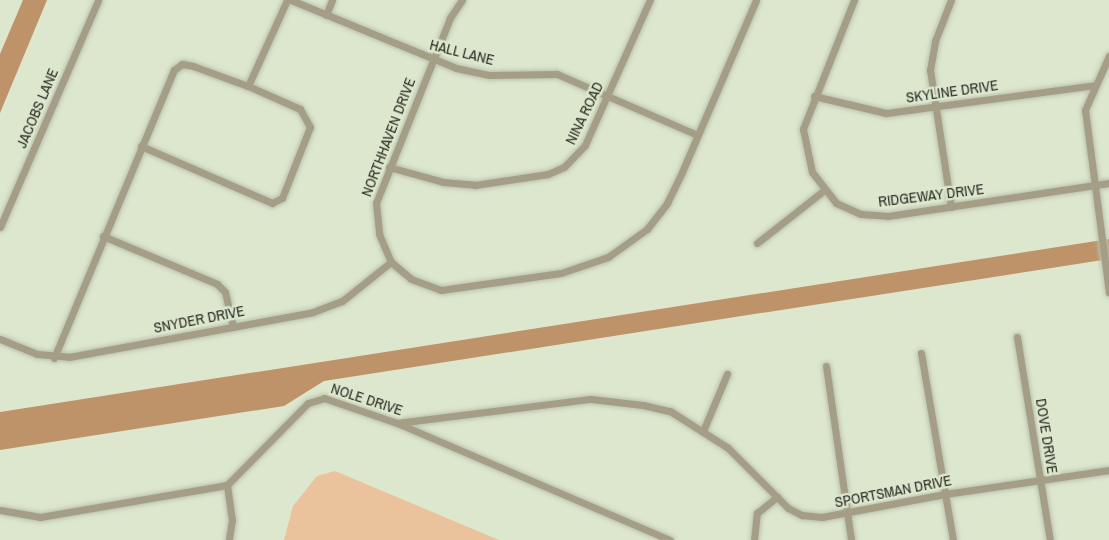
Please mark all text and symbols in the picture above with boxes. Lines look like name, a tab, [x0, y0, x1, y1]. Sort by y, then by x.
street label: HALL LANE	[428, 35, 496, 69]
street label: JACOBS LANE	[12, 65, 62, 151]
street label: NORTHHAVEN DRIVE	[357, 75, 419, 199]
street label: SKYLINE DRIVE	[905, 76, 999, 106]
street label: NINA ROAD	[561, 78, 607, 148]
street label: RIDGEWAY DRIVE	[877, 180, 985, 210]
street label: SNYDER DRIVE	[152, 301, 246, 337]
street label: NOLE DRIVE	[329, 379, 405, 419]
street label: DOVE DRIVE	[1032, 397, 1062, 475]
street label: SPORTSMAN DRIVE	[833, 471, 953, 511]

